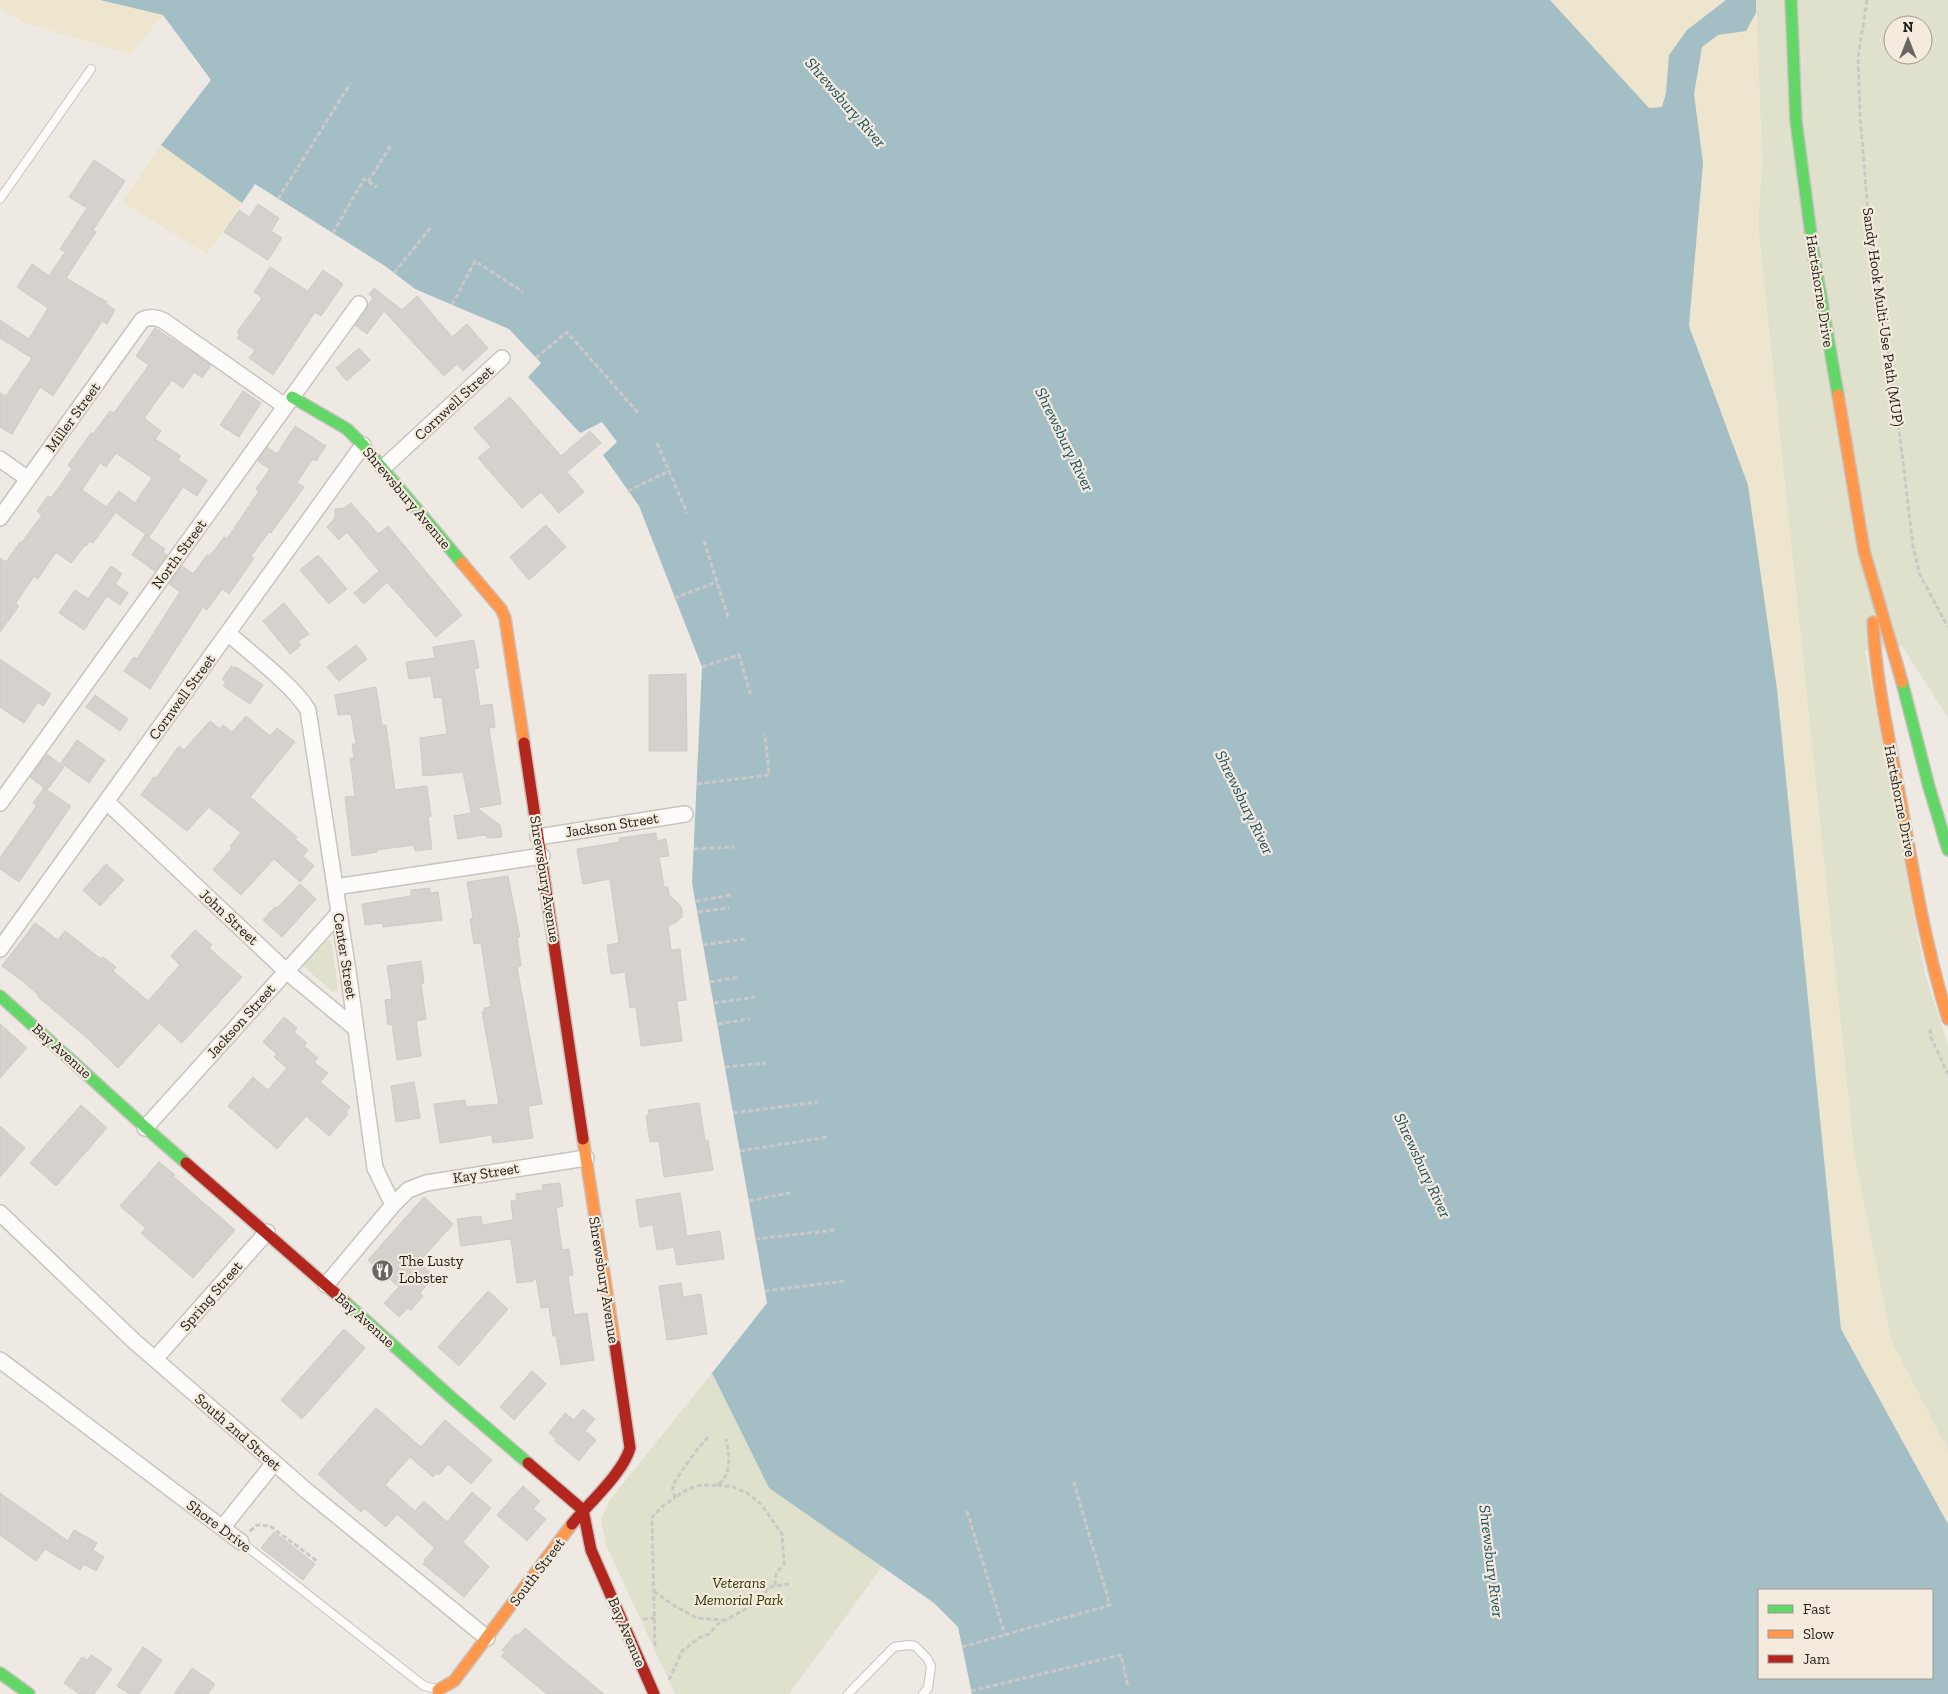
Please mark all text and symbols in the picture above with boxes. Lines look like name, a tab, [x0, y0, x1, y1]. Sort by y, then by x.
north arrow	[1883, 15, 1933, 65]
text: N	[1903, 19, 1914, 36]
water label: Shrewsbury River	[801, 53, 890, 152]
street label: Sandy Hook Multi-Use Path (MUP)	[1859, 206, 1907, 428]
street label: Hartshorne Drive	[1802, 233, 1838, 349]
street label: Cornwell Street	[411, 362, 497, 444]
street label: Miller Street	[42, 378, 104, 455]
water label: Shrewsbury River	[1031, 384, 1098, 495]
street label: Shrewsbury Avenue	[359, 443, 455, 553]
street label: North Street	[148, 515, 210, 592]
street label: Cornwell Street	[145, 650, 219, 743]
street label: Hartshorne Drive	[1880, 744, 1920, 858]
water label: Shrewsbury River	[1211, 747, 1278, 858]
street label: Jackson Street	[564, 809, 660, 841]
street label: Shrewsbury Avenue	[526, 814, 564, 944]
street label: John Street	[196, 885, 263, 949]
street label: Center Street	[329, 912, 361, 1001]
street label: Jackson Street	[203, 980, 279, 1062]
street label: Bay Avenue	[29, 1020, 95, 1082]
water label: Shrewsbury River	[1390, 1110, 1455, 1221]
street label: Kay Street	[452, 1159, 521, 1187]
street label: Shrewsbury Avenue	[585, 1215, 623, 1345]
place label: The Lusty Lobster	[399, 1252, 464, 1287]
street label: Spring Street	[176, 1257, 246, 1335]
restaurant icon: The Lusty Lobster	[371, 1258, 395, 1282]
street label: Bay Avenue	[332, 1289, 398, 1351]
street label: South 2nd Street	[191, 1390, 285, 1475]
street label: Shore Drive	[183, 1496, 255, 1556]
water label: Shrewsbury River	[1475, 1504, 1508, 1619]
street label: South Street	[505, 1534, 569, 1610]
park label: Veterans Memorial Park	[694, 1574, 784, 1609]
legend	[1758, 1589, 1933, 1679]
street label: Bay Avenue	[604, 1595, 650, 1669]
text: Fast	[1803, 1600, 1831, 1618]
text: Slow	[1803, 1625, 1835, 1643]
text: Jam	[1803, 1650, 1830, 1668]

